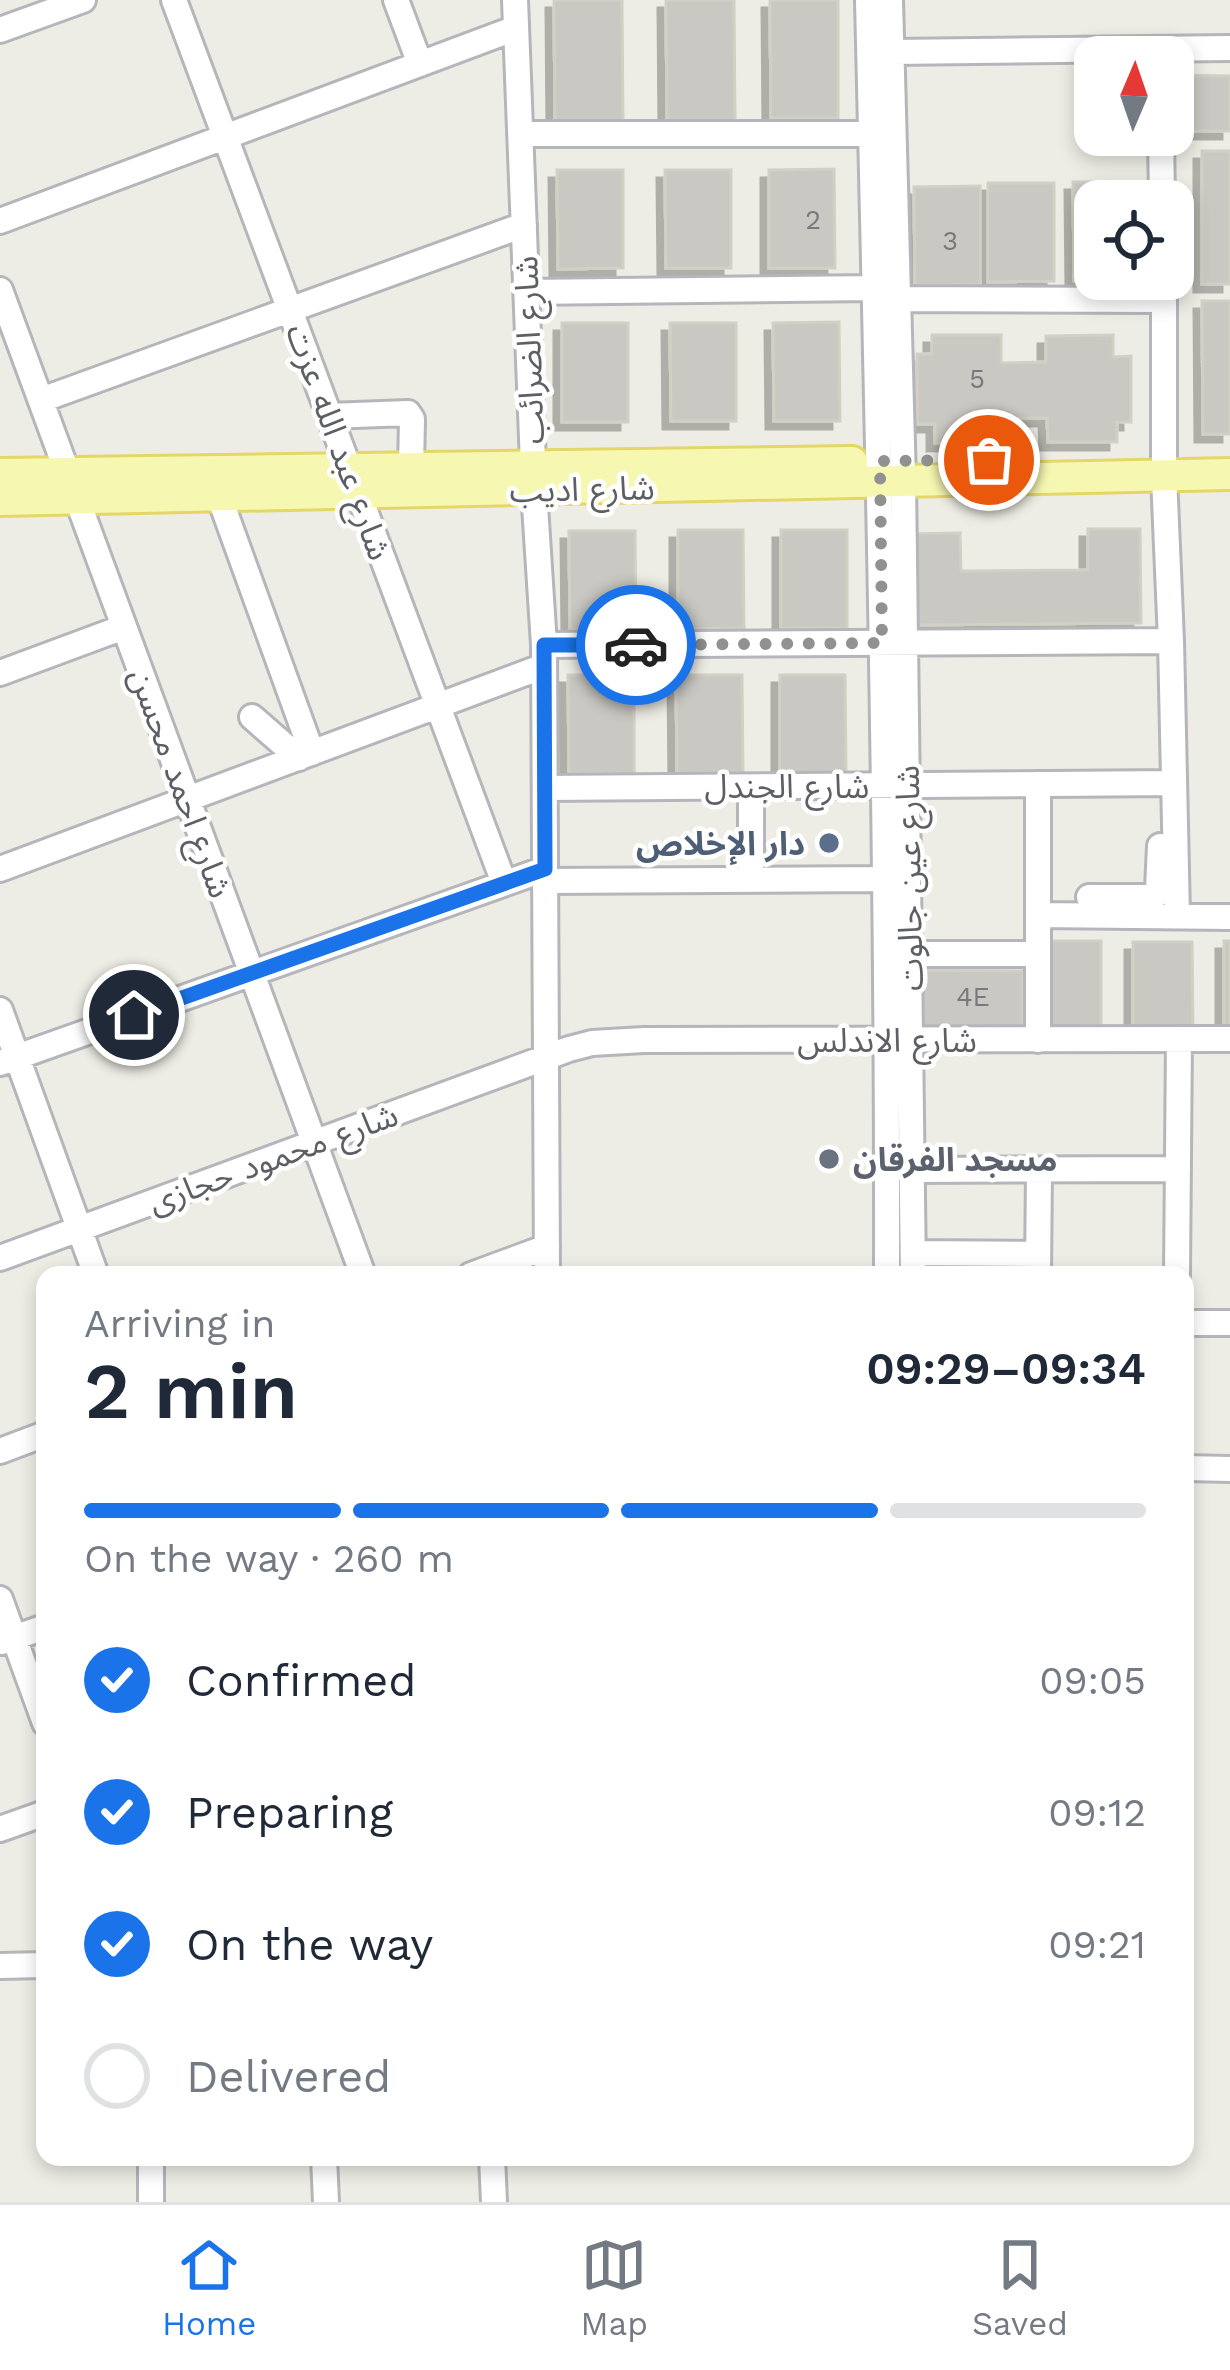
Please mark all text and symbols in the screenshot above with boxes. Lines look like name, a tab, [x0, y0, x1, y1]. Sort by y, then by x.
north arrow	[1074, 36, 1194, 156]
map controls	[1074, 36, 1194, 300]
button: locate	[1074, 180, 1194, 300]
house number: 2	[805, 204, 821, 236]
house number: 3	[942, 225, 958, 257]
street label: شارع الضرائب	[506, 255, 557, 445]
street label: شارع عبد الله عزت	[274, 319, 400, 567]
house number: 5	[969, 363, 985, 395]
pin	[938, 409, 1040, 511]
icon: bag	[956, 427, 1022, 493]
street label: شارع اديب	[509, 468, 655, 515]
courier	[576, 585, 696, 705]
icon: car	[603, 612, 669, 678]
street label: شارع احمد محسن	[117, 663, 241, 905]
street label: شارع عين جالوت	[888, 765, 935, 991]
street label: شارع الجندل	[705, 767, 869, 811]
place label: دار الإخلاص	[636, 824, 805, 866]
marker: دار الإخلاص	[816, 830, 842, 856]
pin	[83, 964, 185, 1066]
house number: 4E	[956, 981, 990, 1013]
icon: home	[101, 982, 167, 1048]
street label: شارع الاندلس	[797, 1021, 977, 1065]
street label: شارع محمود حجازى	[143, 1095, 405, 1226]
place label: مسجد الفرقان	[853, 1140, 1057, 1179]
marker: مسجد الفرقان	[816, 1146, 842, 1172]
text: Arriving in	[84, 1301, 275, 1346]
text: 09:29–09:34	[866, 1342, 1146, 1395]
text: 2 min	[84, 1345, 298, 1437]
text: On the way · 260 m	[84, 1536, 454, 1581]
icon: check	[84, 1647, 150, 1713]
text: Confirmed	[186, 1654, 417, 1707]
text: 09:05	[1039, 1658, 1146, 1703]
icon: check	[84, 1779, 150, 1845]
text: Preparing	[186, 1786, 393, 1839]
text: 09:12	[1048, 1790, 1146, 1835]
icon: check	[84, 1911, 150, 1977]
text: On the way	[186, 1918, 433, 1971]
text: 09:21	[1048, 1922, 1146, 1967]
text: Delivered	[186, 2050, 391, 2103]
tab: Home	[162, 2232, 256, 2343]
tab: Map	[581, 2232, 648, 2343]
tab: Saved	[972, 2232, 1068, 2343]

